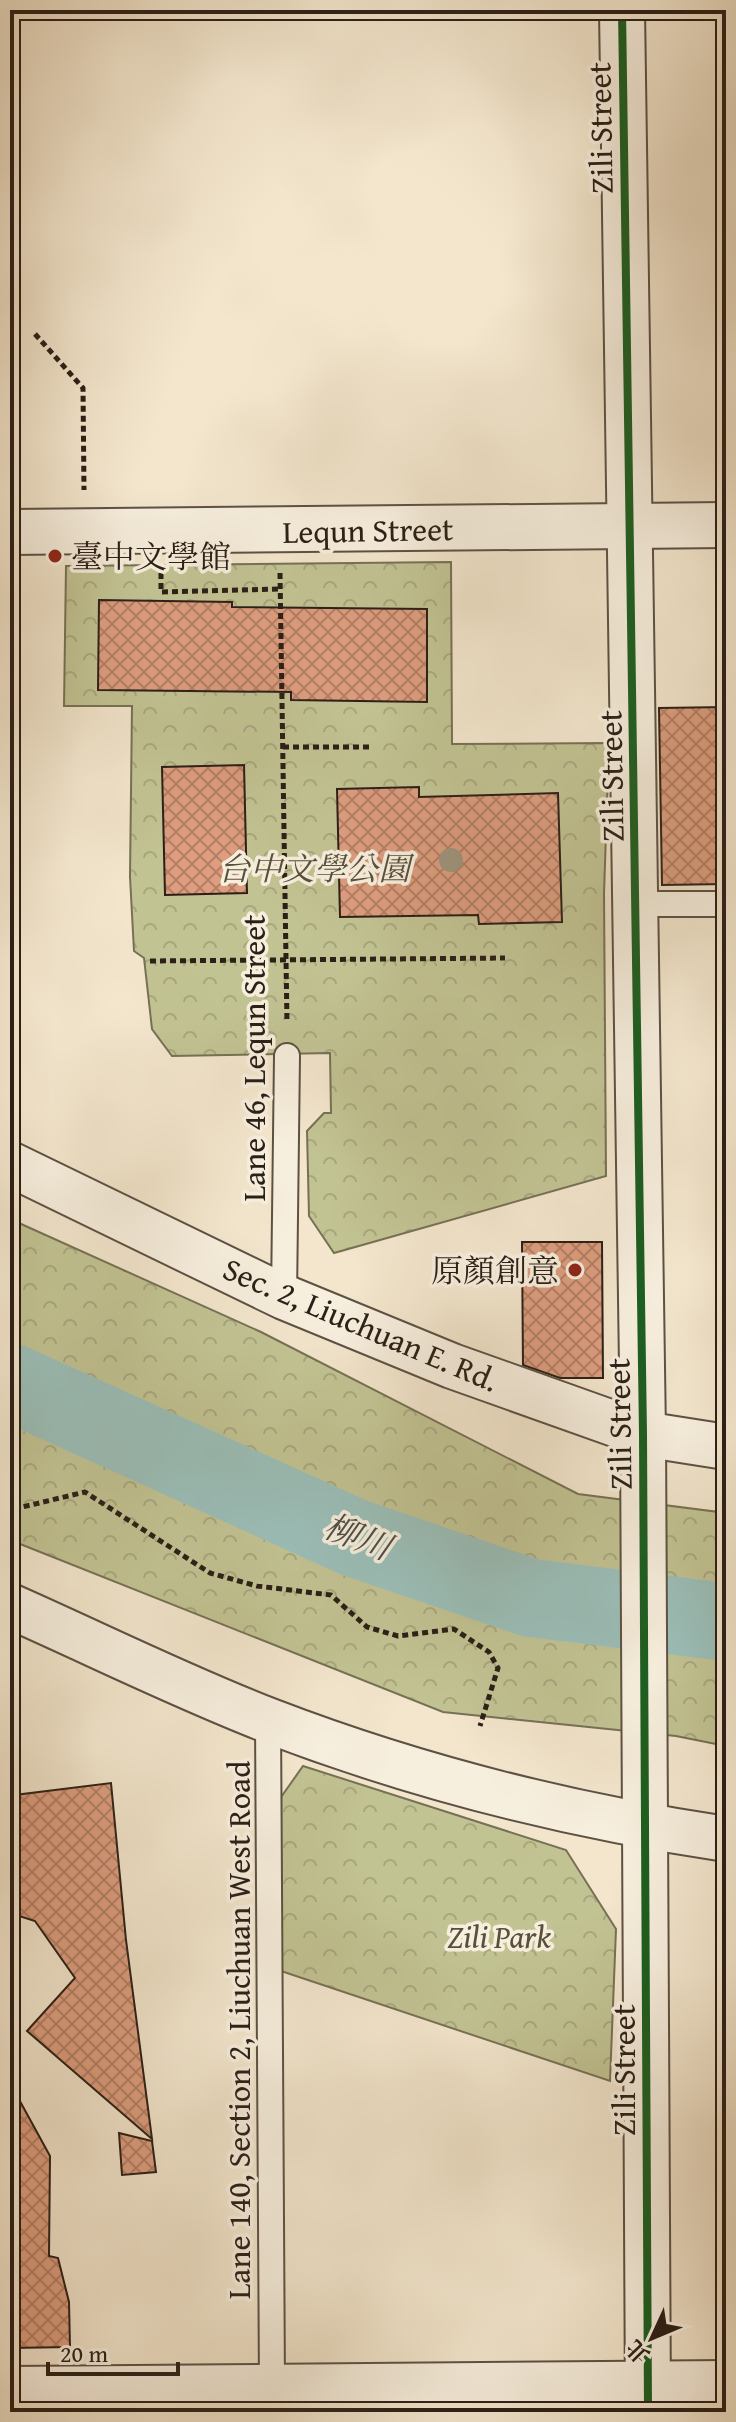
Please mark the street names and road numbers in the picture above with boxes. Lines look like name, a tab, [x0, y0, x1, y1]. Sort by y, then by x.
street label: Zili Street	[575, 62, 625, 194]
street label: Lequn Street	[282, 505, 454, 555]
street label: Zili Street	[586, 710, 636, 842]
street label: Lane 46, Lequn Street	[230, 914, 277, 1202]
street label: Sec. 2, Liuchuan E. Rd.	[216, 1245, 506, 1403]
street label: Zili Street	[594, 1358, 644, 1490]
street label: Lane 140, Section 2, Liuchuan West Road	[215, 1761, 262, 2299]
street label: Zili Street	[600, 2004, 647, 2136]

